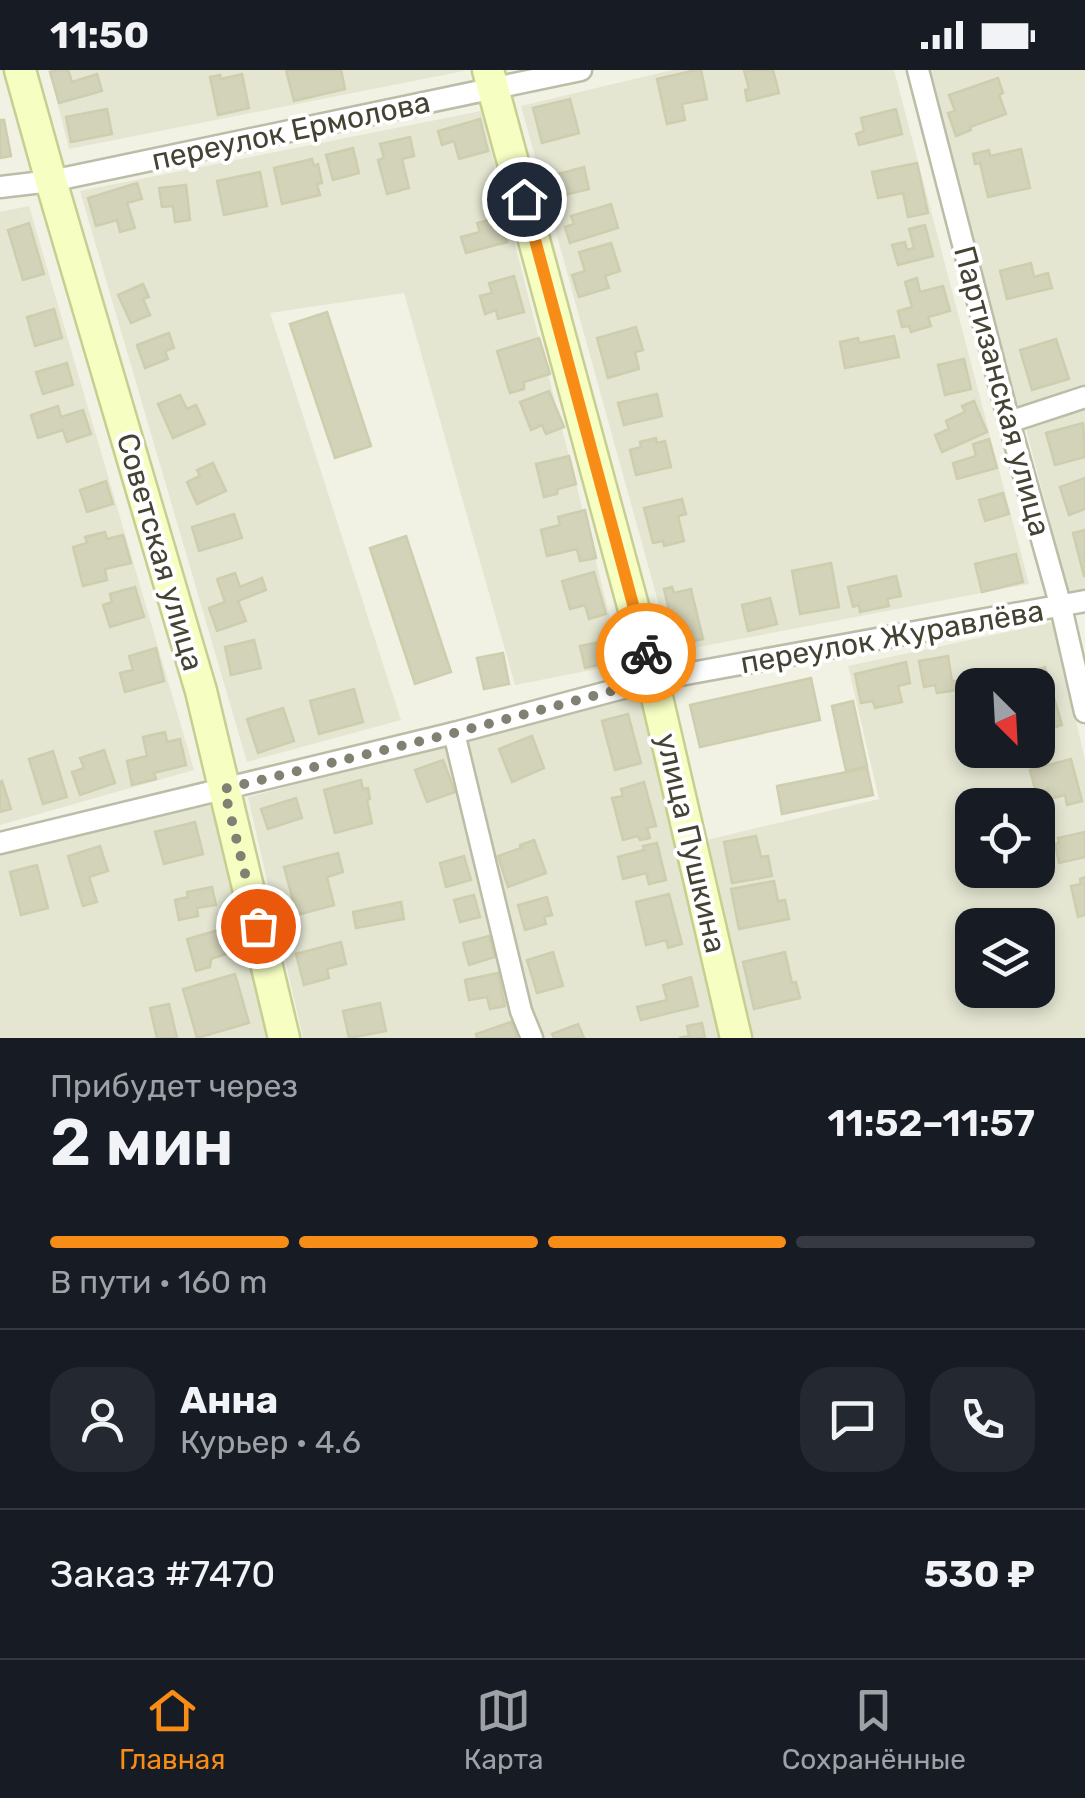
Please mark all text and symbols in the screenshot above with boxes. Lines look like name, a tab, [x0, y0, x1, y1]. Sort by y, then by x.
text: 11:50	[50, 12, 149, 58]
street label: переулок Ермолова	[149, 84, 433, 178]
pin	[482, 157, 567, 242]
icon: home	[497, 172, 552, 227]
street label: Партизанская улица	[946, 242, 1058, 540]
street label: Советская улица	[109, 429, 211, 675]
street label: переулок Журавлёва	[738, 593, 1046, 681]
courier	[596, 603, 696, 703]
icon: bike	[619, 626, 674, 681]
north arrow	[955, 668, 1055, 768]
map controls	[955, 668, 1055, 1008]
street label: улица Пушкина	[648, 730, 734, 956]
button: locate	[955, 788, 1055, 888]
pin	[216, 884, 301, 969]
icon: bag	[231, 899, 286, 954]
button: layers	[955, 908, 1055, 1008]
text: Прибудет через	[50, 1067, 298, 1105]
text: 11:52–11:57	[827, 1100, 1035, 1146]
text: 2 мин	[50, 1104, 234, 1181]
text: В пути · 160 m	[50, 1263, 267, 1301]
button: person	[50, 1367, 155, 1472]
button: chat	[800, 1367, 905, 1472]
button: phone	[930, 1367, 1035, 1472]
text: Анна	[180, 1377, 278, 1423]
text: Курьер · 4.6	[180, 1423, 361, 1461]
text: Заказ #7470	[50, 1551, 275, 1597]
text: 530 ₽	[924, 1551, 1035, 1597]
tab: Главная	[119, 1683, 226, 1776]
tab: Карта	[464, 1683, 544, 1776]
tab: Сохранённые	[782, 1683, 966, 1776]

